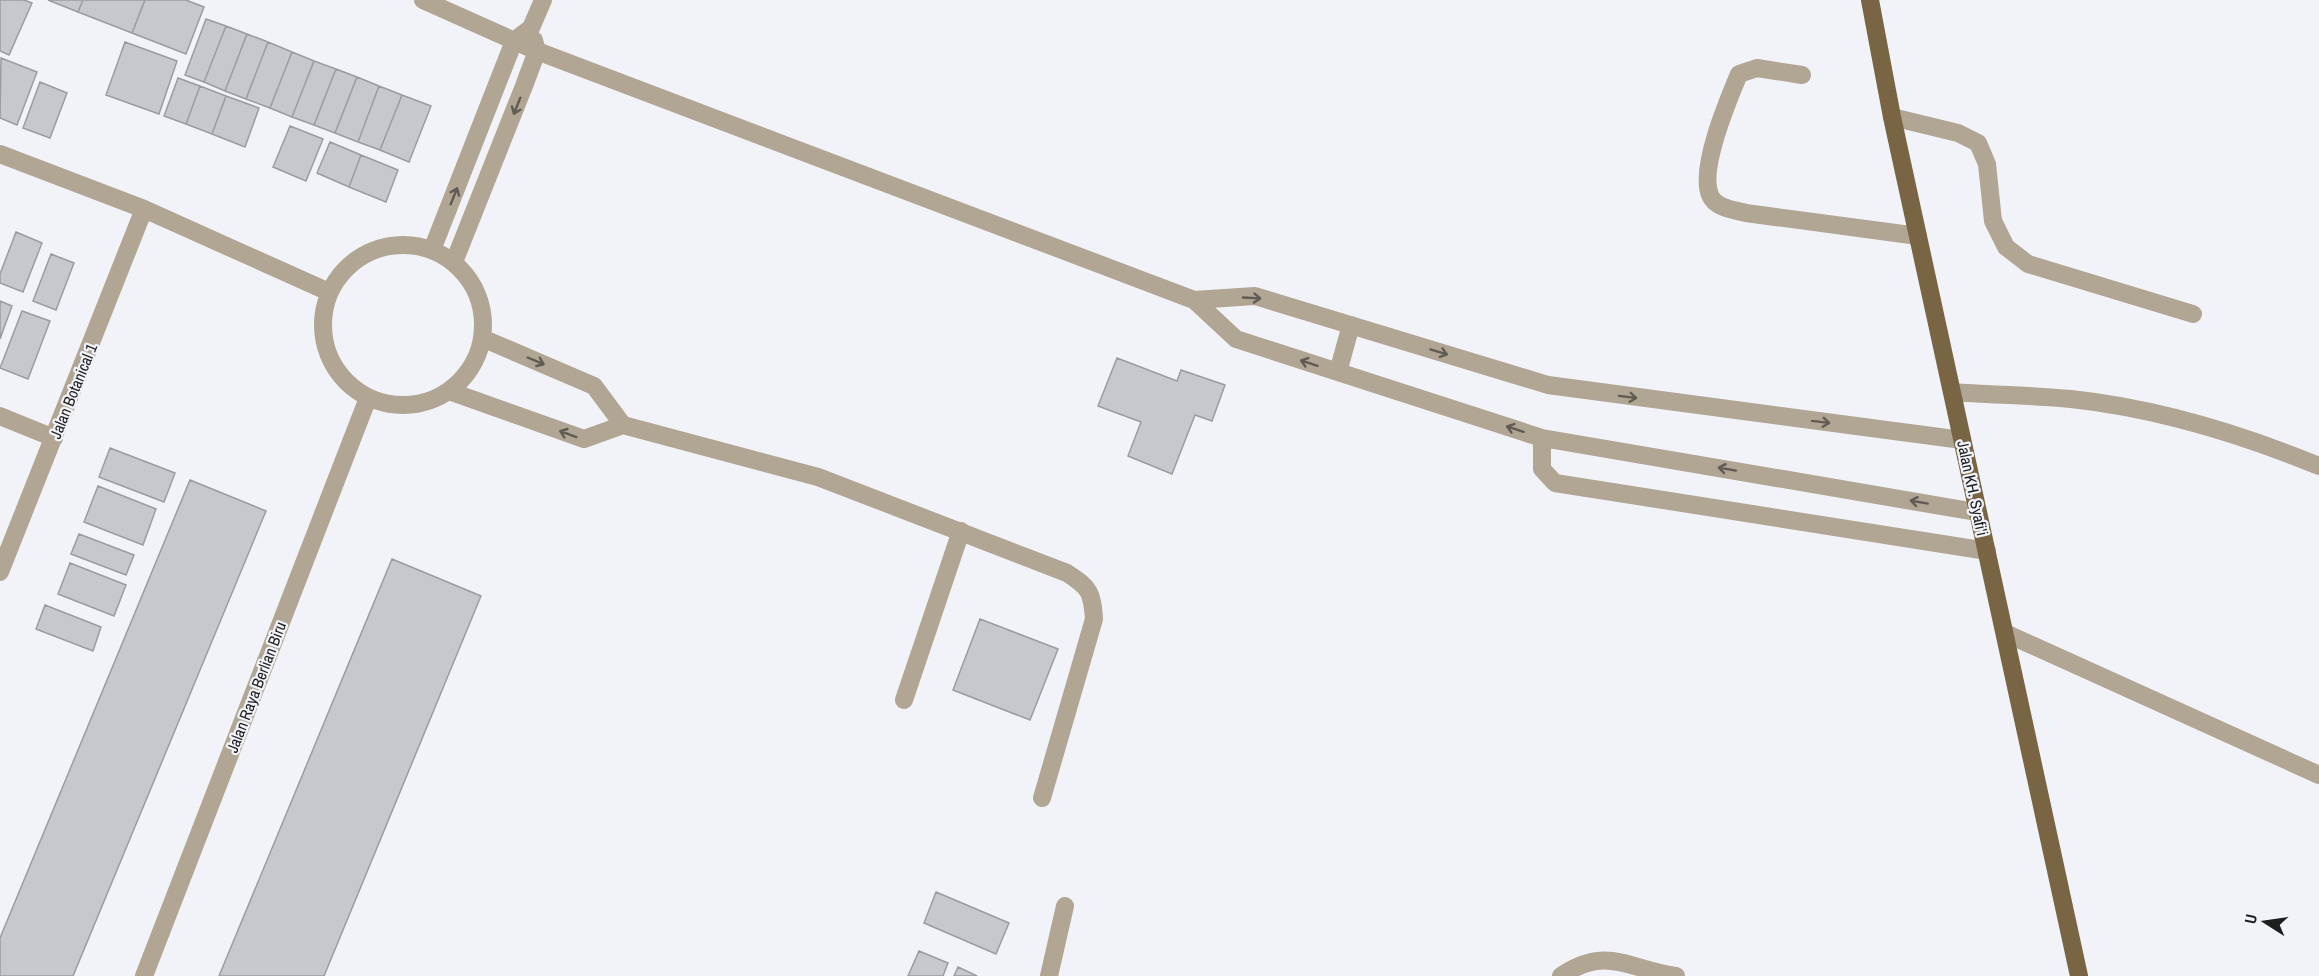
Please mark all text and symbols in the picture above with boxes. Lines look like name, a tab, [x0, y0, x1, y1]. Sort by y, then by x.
one-way arrow	[511, 96, 522, 114]
one-way arrow	[449, 187, 460, 205]
one-way arrow	[1242, 292, 1261, 303]
street label: Jalan Botanical 1	[44, 340, 102, 442]
one-way arrow	[1429, 347, 1448, 358]
one-way arrow	[526, 356, 544, 367]
one-way arrow	[1300, 356, 1319, 367]
one-way arrow	[1618, 391, 1637, 402]
one-way arrow	[1811, 416, 1831, 427]
one-way arrow	[1506, 423, 1525, 434]
one-way arrow	[559, 427, 578, 438]
street label: Jalan KH. Syafi'i	[1952, 438, 1994, 538]
one-way arrow	[1717, 464, 1737, 475]
one-way arrow	[1909, 496, 1929, 507]
street label: Jalan Raya Berlian Biru	[221, 618, 291, 756]
north arrow	[2235, 892, 2295, 952]
text: U	[2239, 912, 2262, 926]

